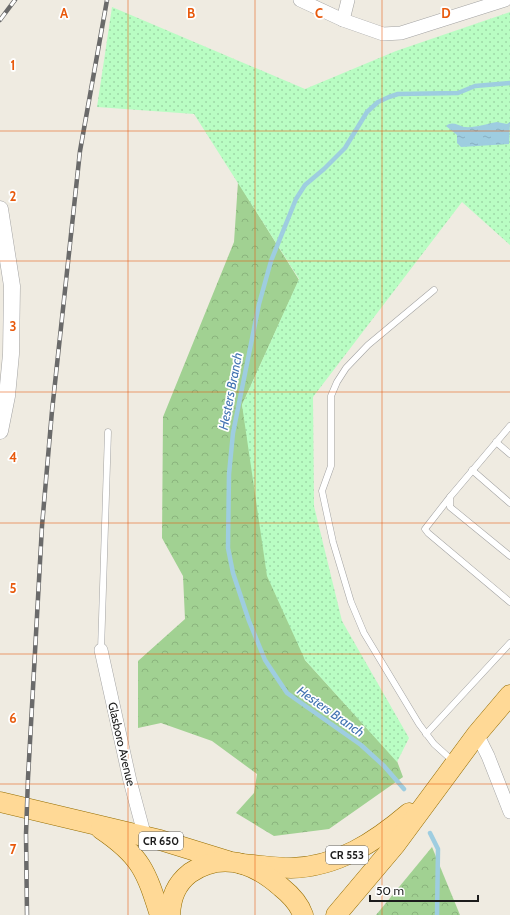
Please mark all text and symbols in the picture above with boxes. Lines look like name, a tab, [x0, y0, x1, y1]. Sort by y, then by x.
text: A	[60, 5, 69, 21]
text: B	[187, 5, 195, 21]
text: C	[315, 5, 323, 21]
text: D	[441, 5, 451, 21]
text: 1	[11, 57, 15, 73]
text: 2	[10, 188, 17, 204]
text: 3	[9, 318, 17, 334]
water label: Hesters Branch	[215, 351, 245, 431]
text: 4	[9, 449, 17, 465]
text: 5	[10, 580, 17, 596]
water label: Hesters Branch	[294, 682, 368, 740]
street label: Glasboro Avenue	[105, 701, 139, 787]
text: 6	[9, 710, 17, 726]
road number: CR 650	[139, 832, 183, 850]
text: 7	[10, 841, 17, 857]
road number: CR 553	[326, 846, 368, 864]
scale bar	[370, 877, 478, 903]
text: 50 m	[376, 883, 404, 898]

